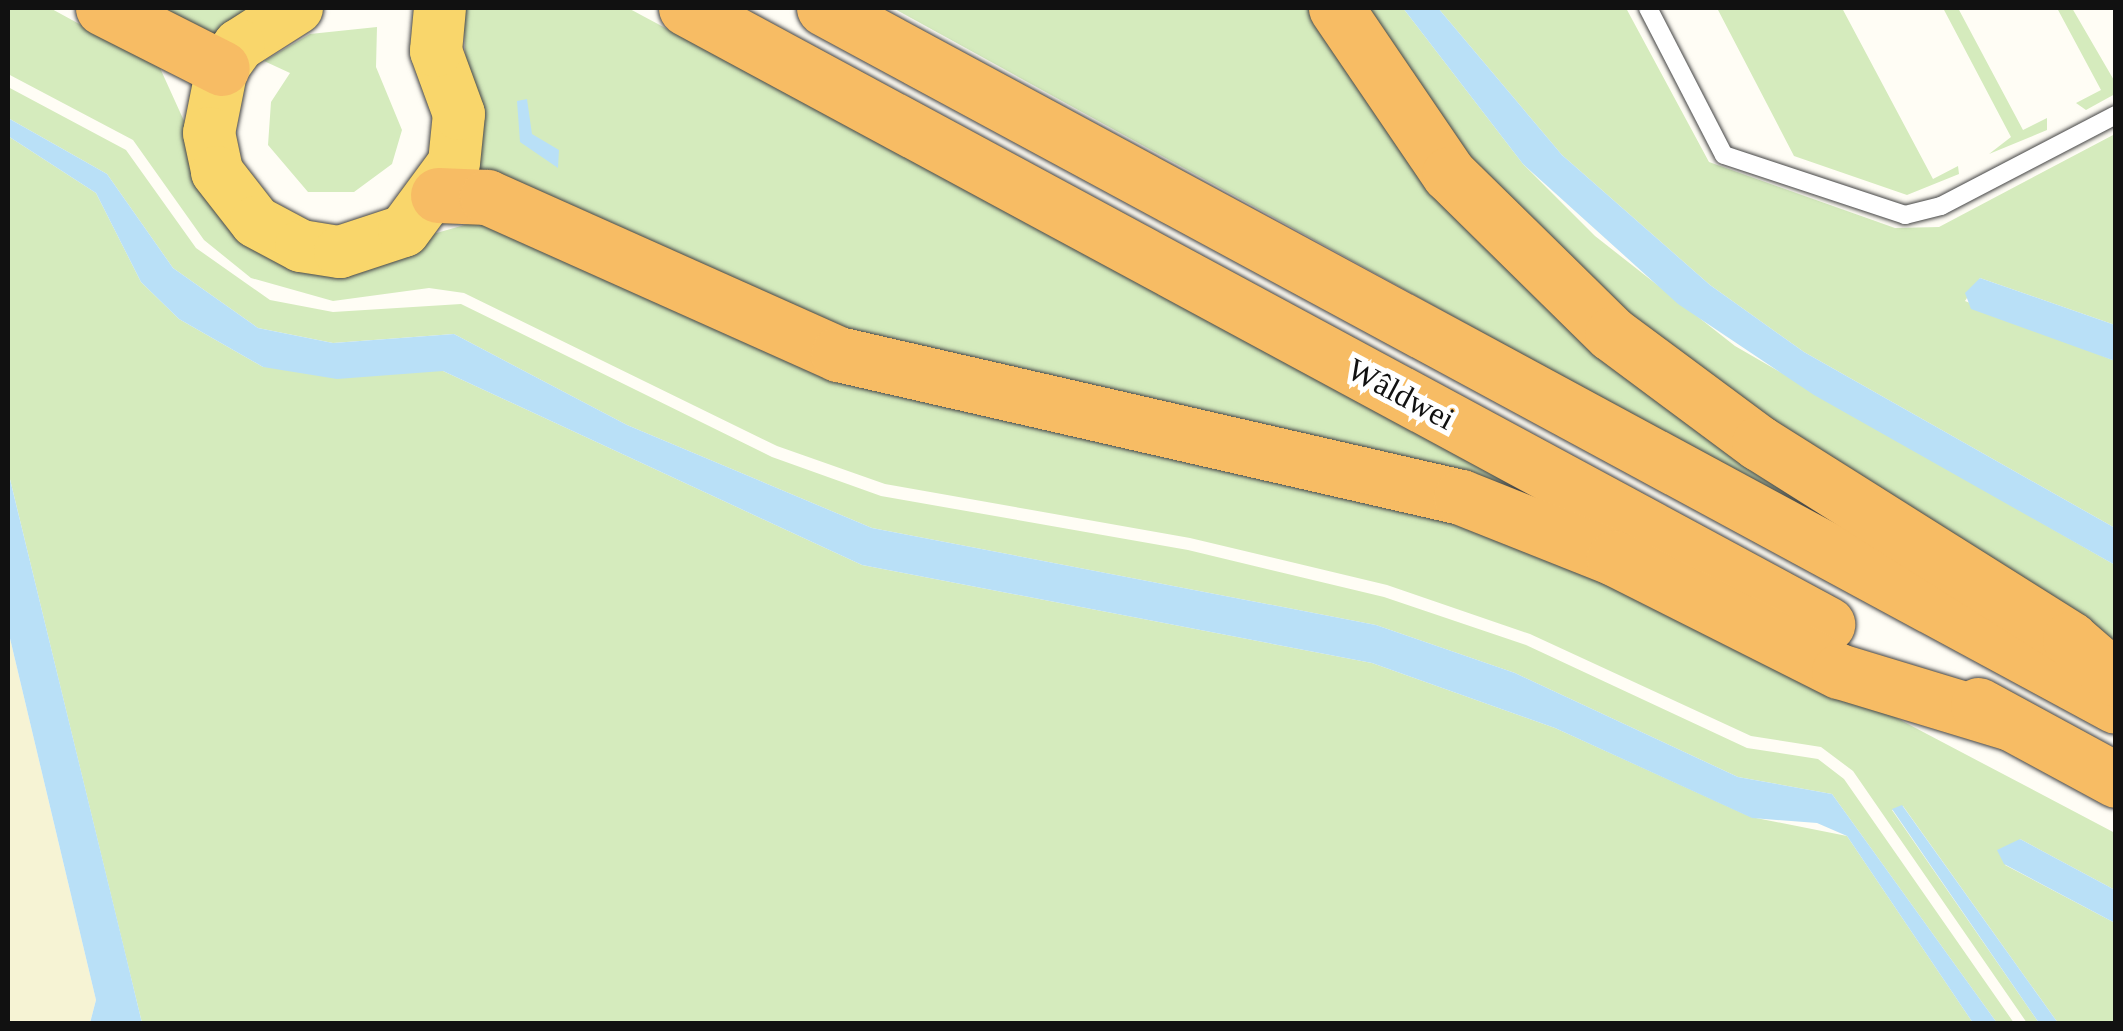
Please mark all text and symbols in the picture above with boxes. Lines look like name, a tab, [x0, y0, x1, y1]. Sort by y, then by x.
street label: Wâldwei	[1341, 350, 1461, 438]

